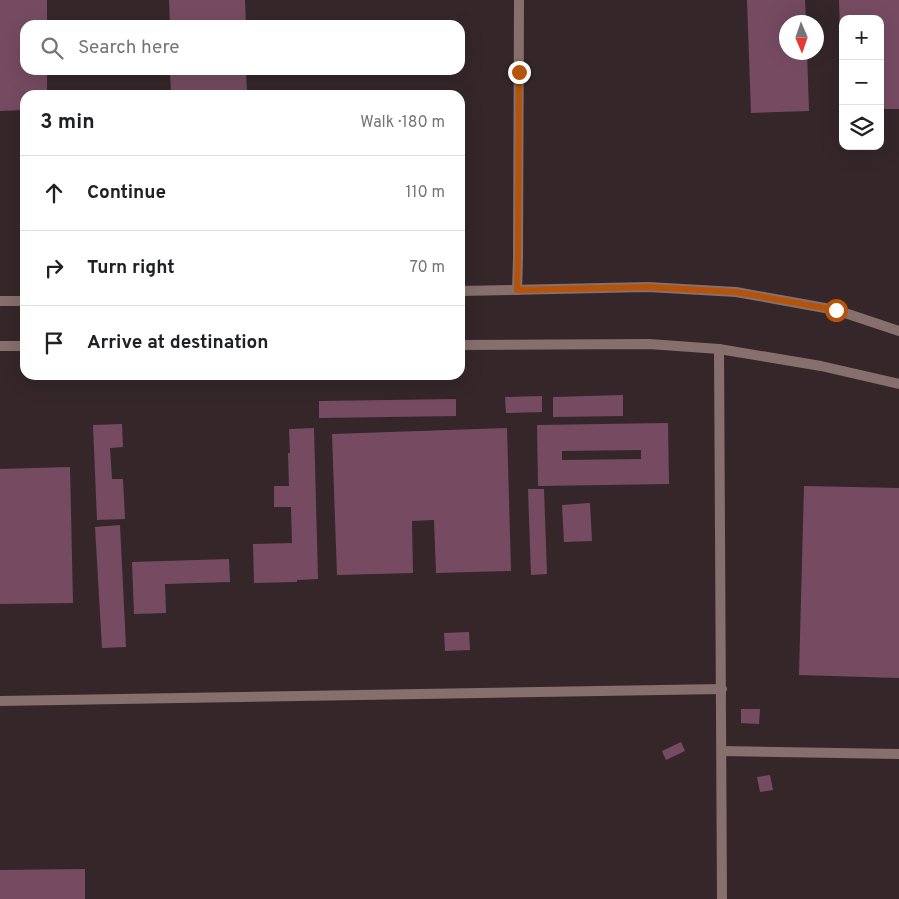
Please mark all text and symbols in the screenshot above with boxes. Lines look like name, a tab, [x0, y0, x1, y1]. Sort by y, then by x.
north arrow	[779, 15, 824, 60]
map controls	[839, 15, 884, 150]
button: +	[839, 15, 884, 60]
search box	[20, 20, 465, 75]
icon: search	[38, 34, 66, 62]
text: Search here	[78, 36, 180, 60]
button: −	[839, 60, 884, 105]
route end	[508, 61, 531, 84]
button: layers	[839, 105, 884, 150]
text: 3 min	[40, 109, 95, 136]
text: Walk · 180 m	[360, 113, 445, 133]
icon: ahead	[40, 179, 68, 207]
text: Continue	[87, 181, 166, 205]
text: 110 m	[405, 183, 445, 203]
icon: right	[40, 254, 68, 282]
text: Turn right	[87, 256, 175, 280]
text: 70 m	[410, 258, 445, 278]
route start	[825, 299, 848, 322]
icon: arrive	[40, 329, 68, 357]
text: Arrive at destination	[87, 331, 268, 355]

